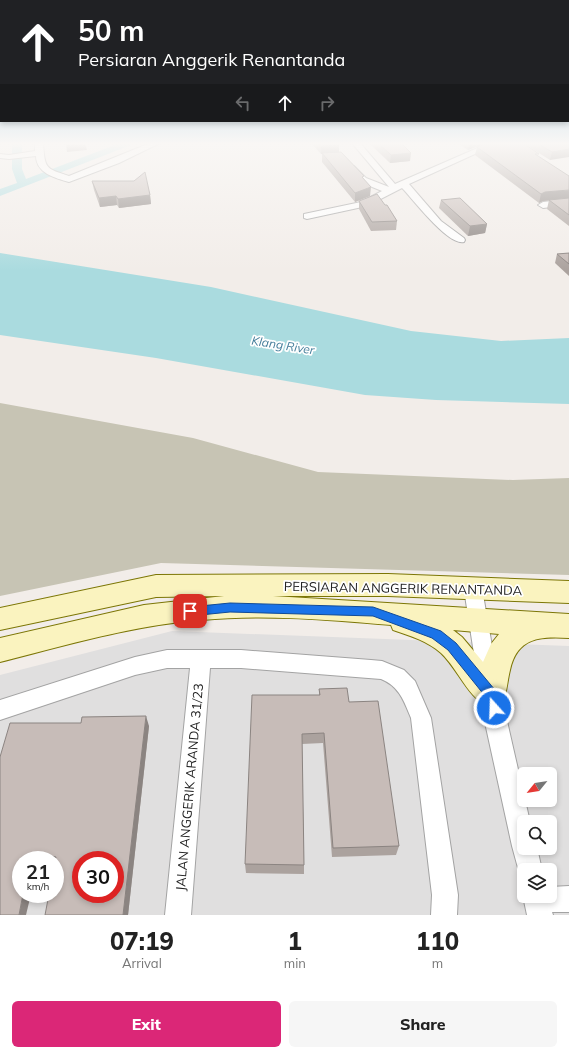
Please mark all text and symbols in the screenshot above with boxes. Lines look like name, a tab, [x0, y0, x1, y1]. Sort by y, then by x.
text: 50 m	[78, 13, 144, 48]
icon: ahead	[12, 16, 64, 68]
text: Persiaran Anggerik Renantanda	[78, 48, 345, 71]
icon: left	[232, 92, 254, 114]
icon: ahead	[274, 92, 296, 114]
icon: right	[316, 92, 338, 114]
water label: Klang River	[251, 333, 316, 357]
street label: PERSIARAN ANGGERIK RENANTANDA	[284, 578, 523, 598]
pin	[173, 594, 207, 628]
icon: arrive	[179, 600, 201, 622]
street label: JALAN ANGGERIK ARANDA 31/23	[172, 683, 206, 891]
position arrow	[473, 687, 515, 729]
north arrow	[517, 767, 557, 807]
map controls	[517, 767, 557, 903]
button: search	[517, 815, 557, 855]
speed limit sign: 30	[72, 851, 124, 903]
text: 21	[26, 859, 50, 884]
button: layers	[517, 863, 557, 903]
text: km/h	[27, 880, 49, 893]
text: 07:19	[110, 926, 174, 956]
text: 1	[288, 926, 302, 956]
text: 110	[416, 926, 459, 956]
text: Arrival	[122, 955, 162, 971]
text: min	[284, 955, 306, 971]
text: m	[432, 955, 443, 971]
button: Exit	[12, 1001, 281, 1047]
button: Share	[289, 1001, 557, 1047]

